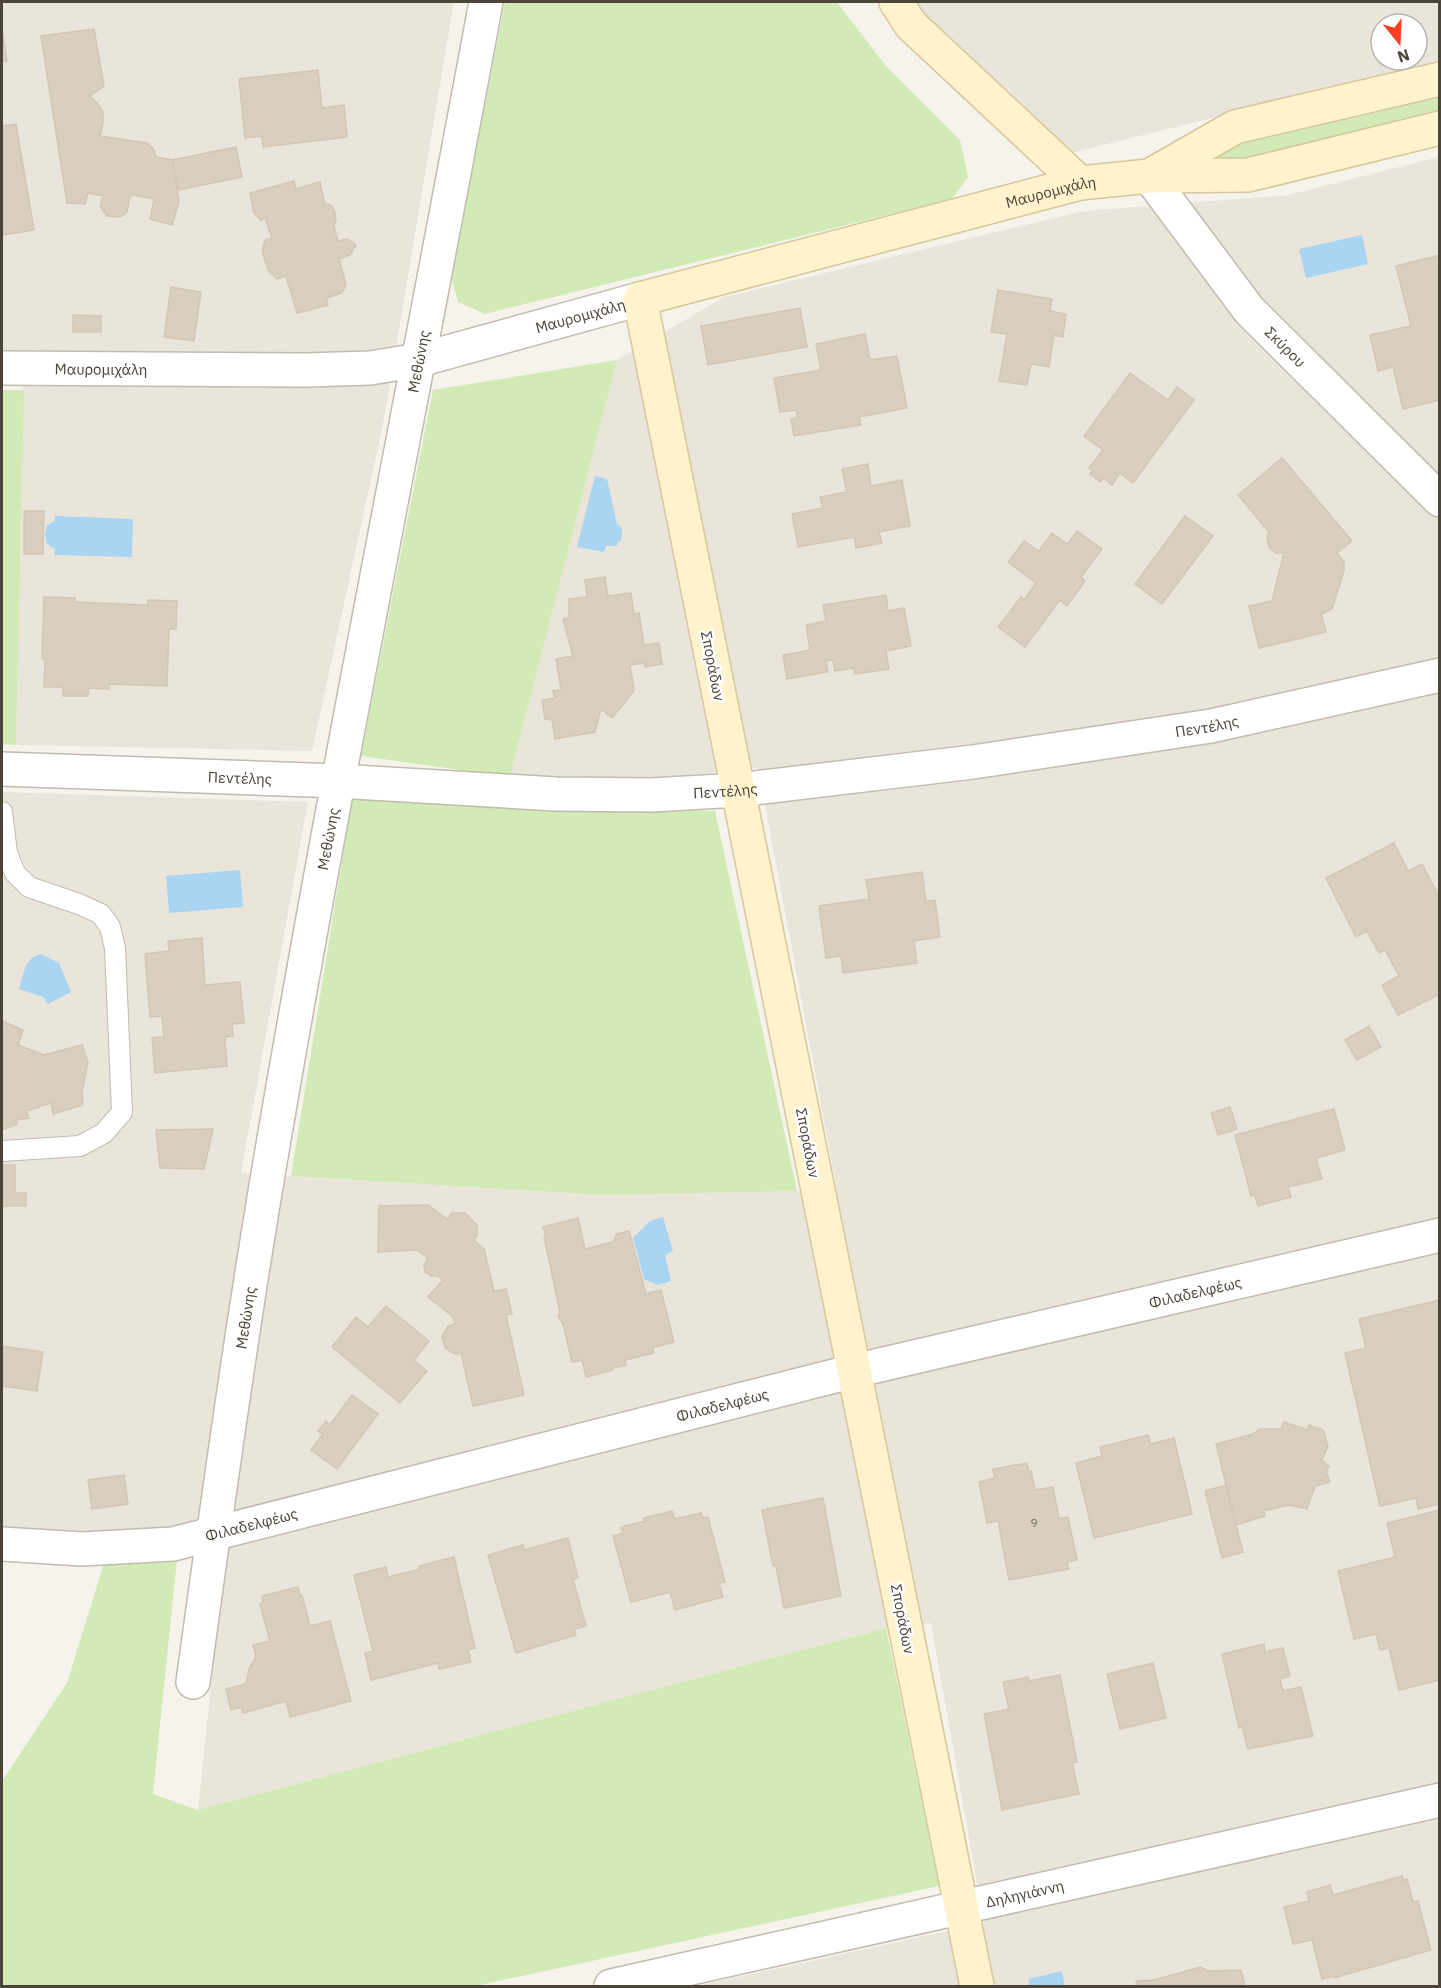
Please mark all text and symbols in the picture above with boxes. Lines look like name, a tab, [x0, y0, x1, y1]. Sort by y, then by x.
north arrow	[1369, 12, 1429, 72]
text: N	[1395, 45, 1412, 68]
street label: Μαυρομιχάλη	[1003, 172, 1097, 212]
street label: Μαυρομιχάλη	[533, 294, 628, 337]
street label: Σκύρου	[1261, 322, 1310, 371]
street label: Μεθώνης	[403, 329, 433, 394]
street label: Μαυρομιχάλη	[55, 359, 147, 378]
street label: Σποράδων	[697, 629, 729, 703]
street label: Πεντέλης	[1174, 711, 1240, 741]
street label: Πεντέλης	[207, 767, 272, 788]
street label: Πεντέλης	[693, 778, 758, 802]
street label: Μεθώνης	[313, 806, 343, 872]
street label: Σποράδων	[792, 1106, 824, 1180]
street label: Φιλαδελφέως	[1147, 1272, 1243, 1312]
street label: Μεθώνης	[231, 1285, 259, 1350]
street label: Φιλαδελφέως	[674, 1384, 771, 1425]
street label: Φιλαδελφέως	[203, 1503, 299, 1545]
house number: 9	[1030, 1515, 1038, 1530]
street label: Σποράδων	[887, 1582, 919, 1656]
street label: Δηληγιάννη	[984, 1875, 1066, 1911]

